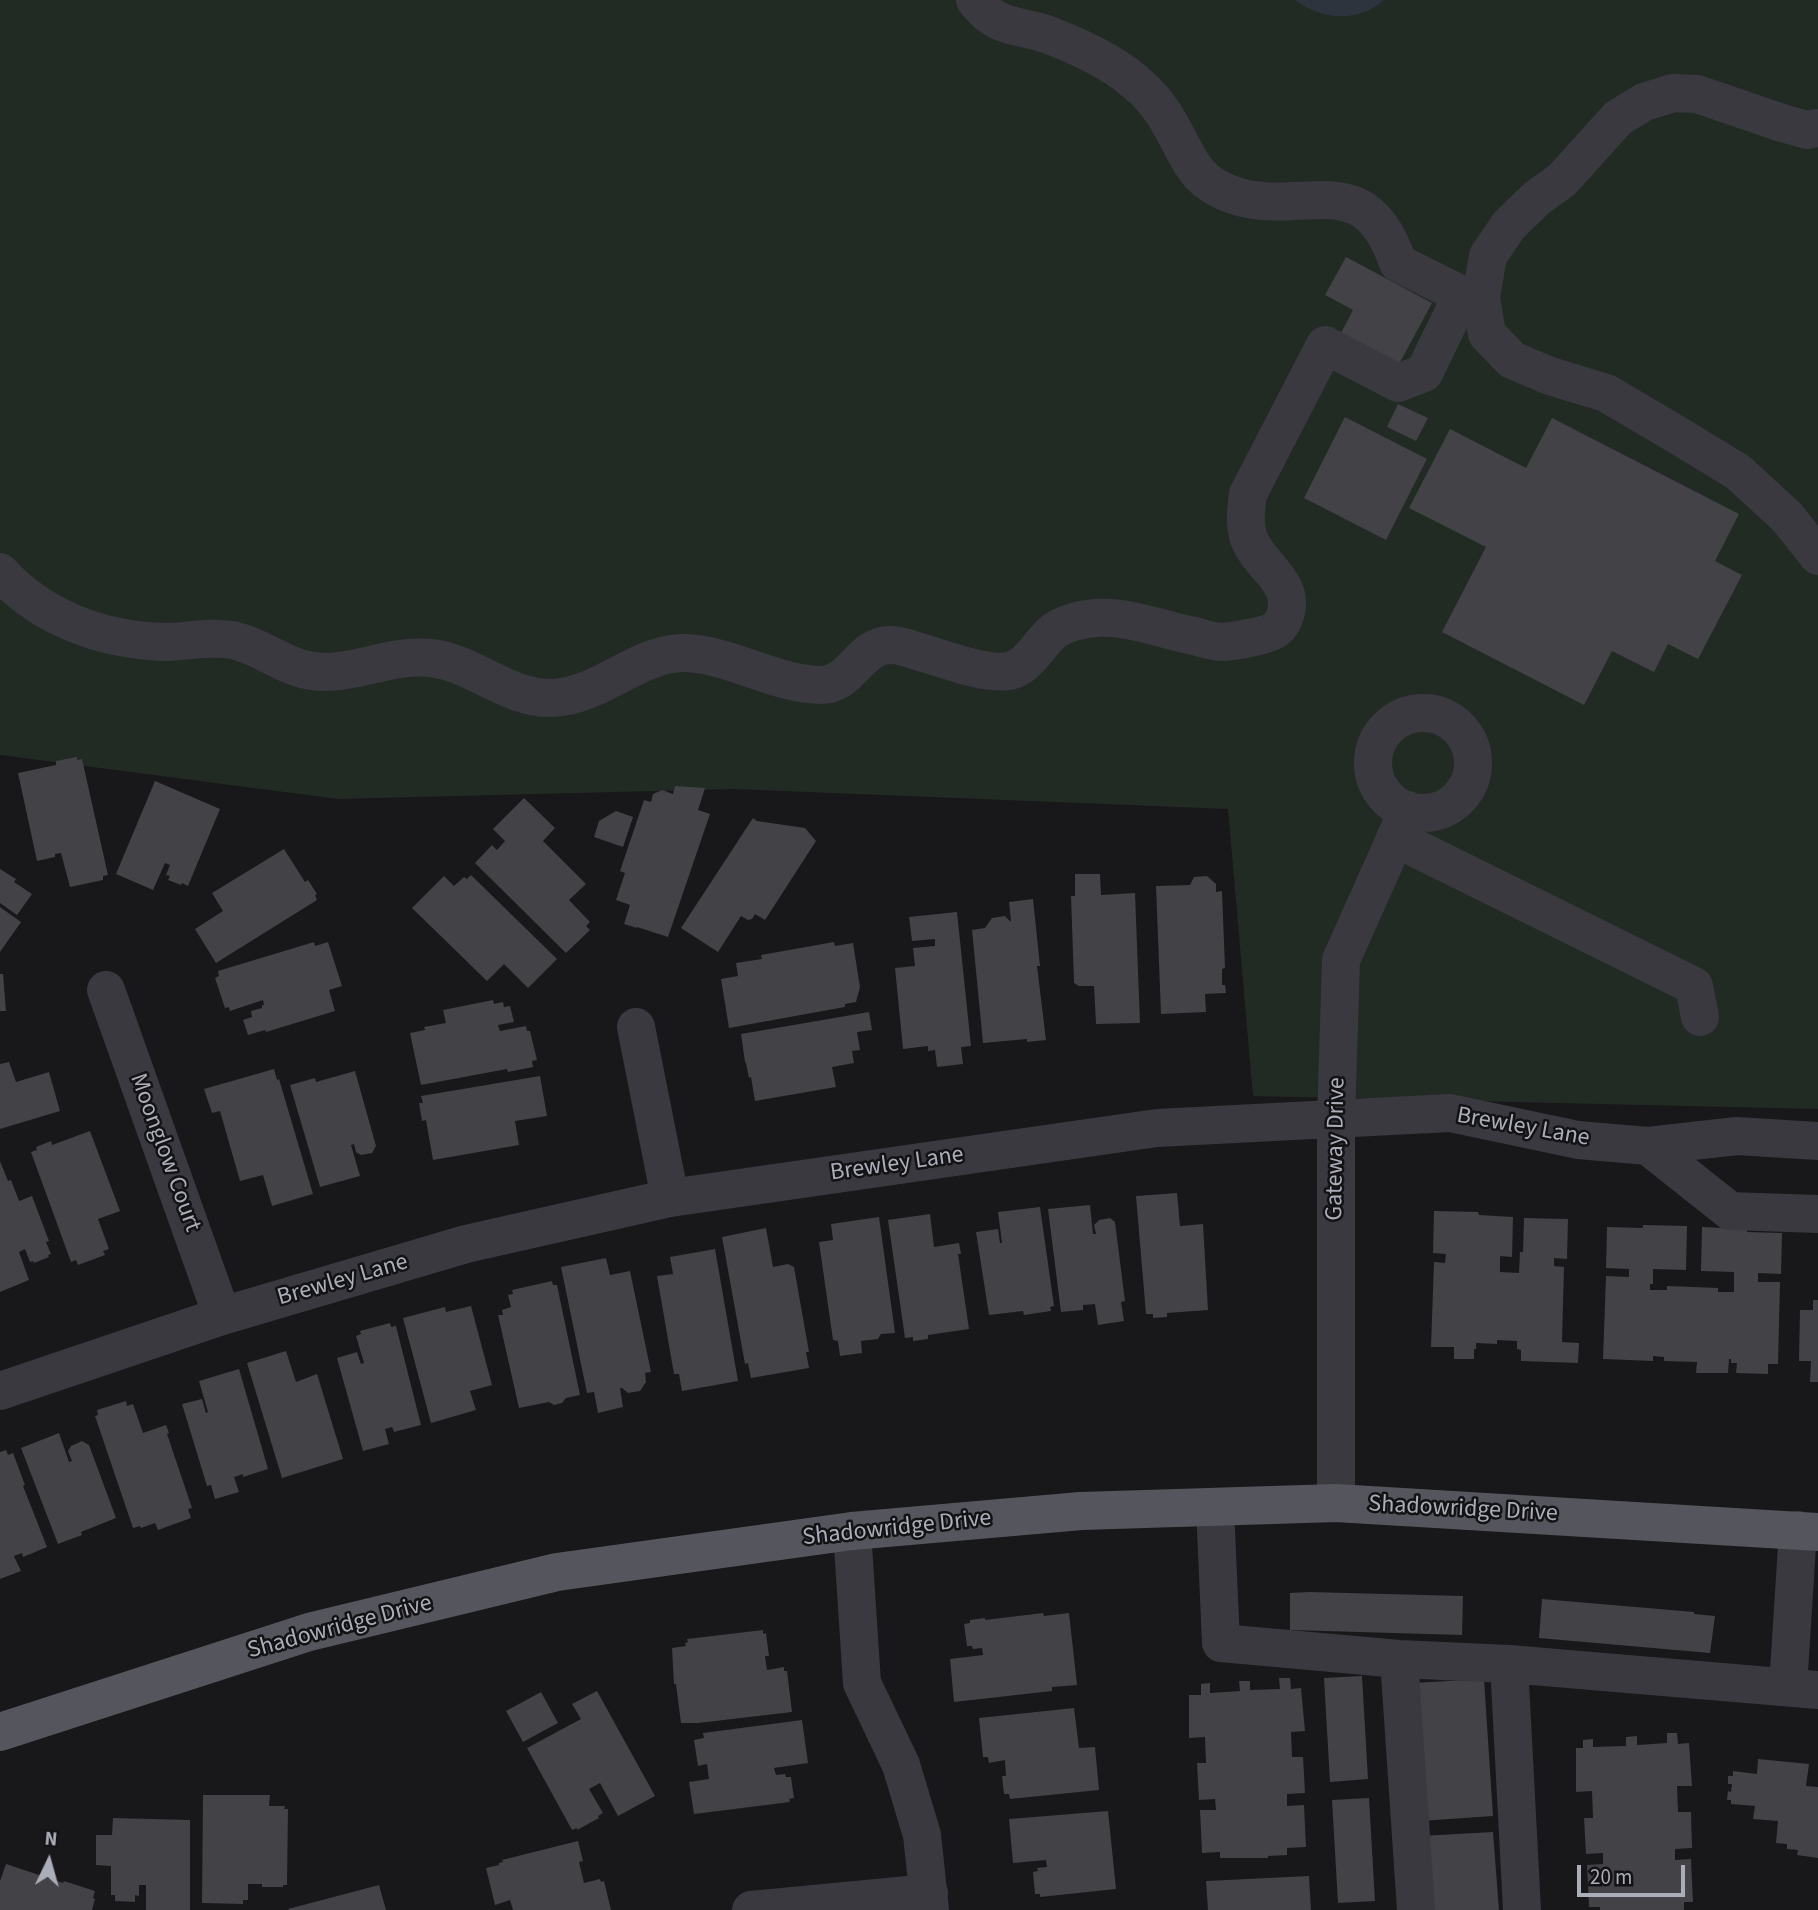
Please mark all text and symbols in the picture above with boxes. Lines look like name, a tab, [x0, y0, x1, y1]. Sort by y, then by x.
street label: Moonglow Court	[122, 1070, 206, 1236]
street label: Gateway Drive	[1321, 1077, 1353, 1221]
street label: Brewley Lane	[1454, 1102, 1592, 1154]
street label: Brewley Lane	[828, 1141, 966, 1189]
street label: Brewley Lane	[274, 1249, 412, 1313]
street label: Shadowridge Drive	[1368, 1491, 1558, 1529]
street label: Shadowridge Drive	[801, 1505, 993, 1553]
street label: Shadowridge Drive	[245, 1590, 435, 1666]
north arrow	[14, 1826, 84, 1896]
text: N	[43, 1826, 58, 1854]
scale bar	[1580, 1850, 1688, 1894]
text: 20 m	[1590, 1862, 1632, 1892]

